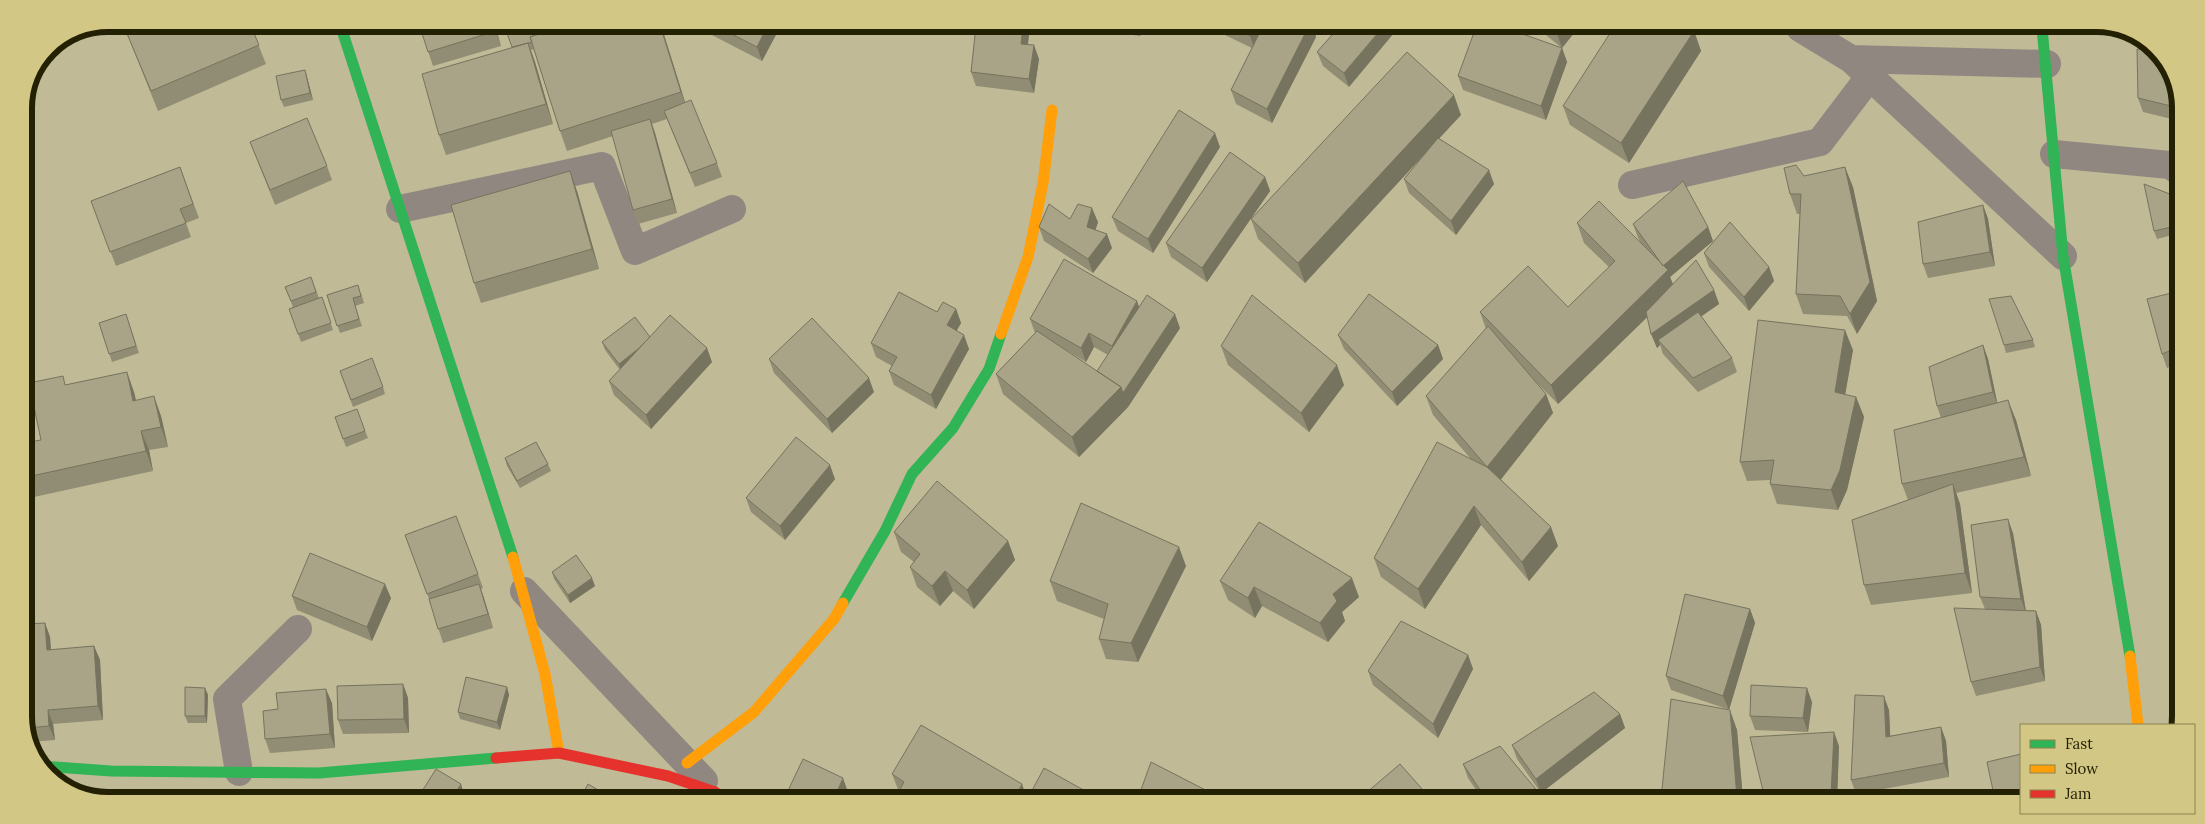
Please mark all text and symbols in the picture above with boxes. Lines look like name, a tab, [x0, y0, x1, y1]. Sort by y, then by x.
legend	[2020, 724, 2195, 814]
text: Fast	[2065, 734, 2093, 753]
text: Slow	[2065, 759, 2098, 778]
text: Jam	[2064, 784, 2092, 803]

